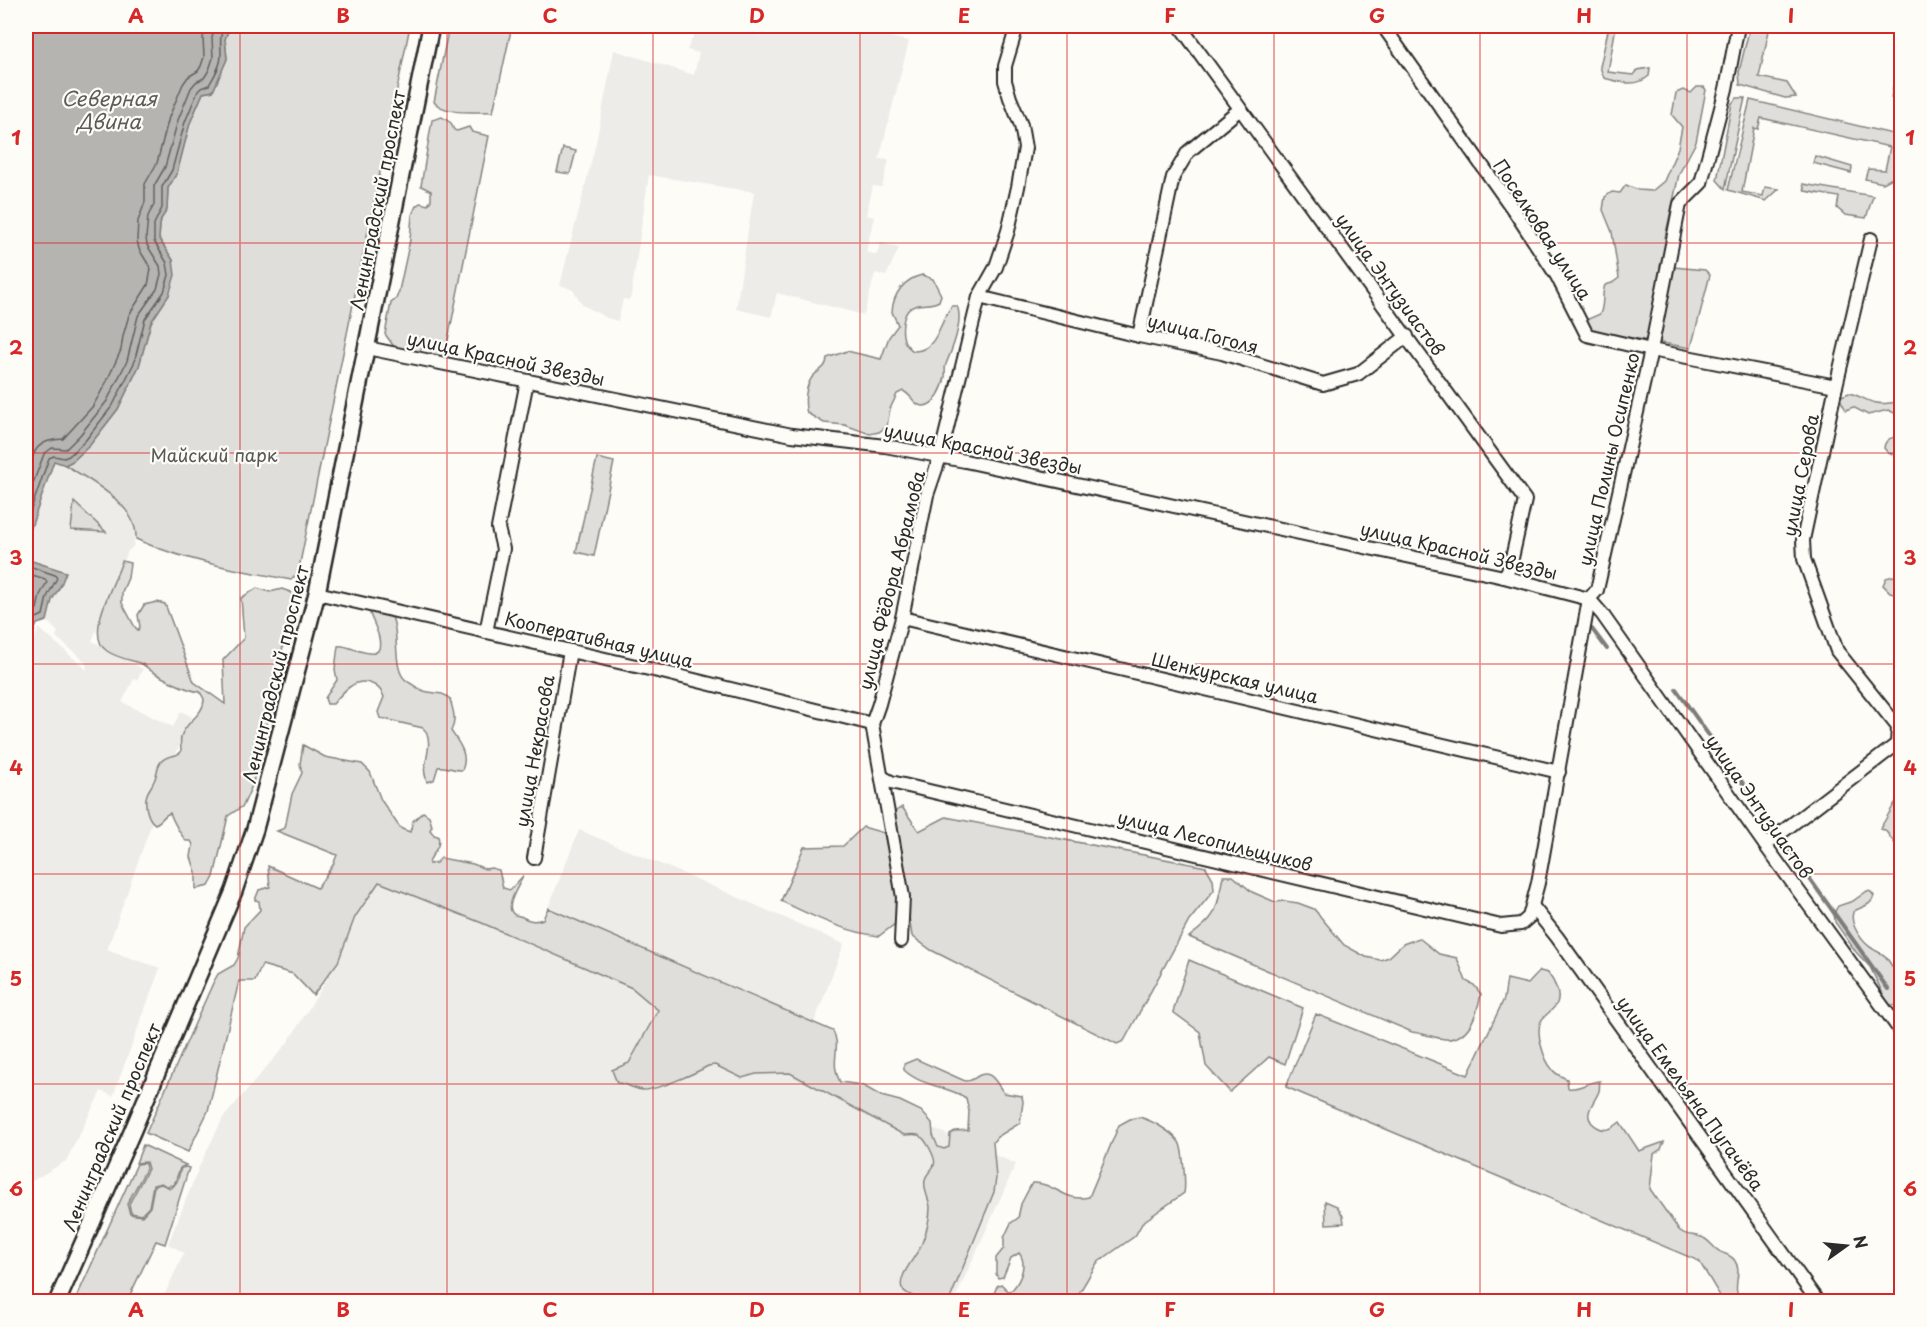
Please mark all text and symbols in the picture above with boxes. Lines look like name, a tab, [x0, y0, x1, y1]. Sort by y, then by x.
text: A	[128, 0, 144, 30]
text: B	[336, 0, 350, 30]
text: C	[542, 0, 558, 30]
text: D	[749, 0, 765, 30]
text: E	[958, 0, 970, 30]
text: F	[1164, 0, 1176, 30]
text: G	[1369, 0, 1385, 30]
text: H	[1576, 0, 1592, 30]
text: I	[1788, 0, 1794, 30]
water label: Северная Двина	[61, 83, 158, 136]
street label: Ленинградский проспект	[342, 87, 412, 312]
text: 1	[11, 122, 21, 152]
text: 1	[1905, 122, 1915, 152]
street label: Поселковая улица	[1487, 153, 1599, 305]
street label: улица Энтузиастов	[1330, 207, 1452, 361]
street label: улица Гоголя	[1145, 306, 1261, 360]
street label: улица Красной Звезды	[405, 324, 607, 392]
text: 2	[9, 332, 23, 362]
text: 2	[1903, 332, 1917, 362]
street label: улица Полины Осипенко	[1570, 350, 1646, 568]
street label: улица Серова	[1775, 411, 1825, 539]
street label: улица Красной Звезды	[882, 416, 1084, 480]
park label: Майский парк	[151, 441, 278, 468]
street label: улица Фёдора Абрамова	[851, 467, 932, 693]
street label: улица Красной Звезды	[1358, 514, 1560, 586]
text: 3	[9, 542, 23, 572]
text: 3	[1903, 542, 1917, 572]
street label: Ленинградский проспект	[235, 562, 315, 786]
street label: Кооперативная улица	[502, 604, 697, 674]
street label: Шенкурская улица	[1149, 645, 1322, 709]
street label: улица Некрасова	[507, 672, 561, 829]
street label: улица Энтузиастов	[1700, 728, 1820, 884]
text: 4	[9, 752, 23, 782]
text: 4	[1903, 752, 1917, 782]
street label: улица Лесопильщиков	[1115, 803, 1315, 877]
text: 5	[10, 963, 22, 993]
text: 5	[1904, 963, 1916, 993]
street label: улица Емельяна Пугачёва	[1611, 990, 1771, 1197]
street label: Ленинградский проспект	[55, 1019, 167, 1235]
text: 6	[9, 1173, 23, 1203]
text: 6	[1903, 1173, 1917, 1203]
north arrow	[1816, 1216, 1876, 1276]
text: N	[1848, 1233, 1875, 1251]
text: A	[128, 1294, 144, 1324]
text: B	[336, 1294, 350, 1324]
text: C	[542, 1294, 558, 1324]
text: D	[749, 1294, 765, 1324]
text: E	[958, 1294, 970, 1324]
text: F	[1164, 1294, 1176, 1324]
text: G	[1369, 1294, 1385, 1324]
text: H	[1576, 1294, 1592, 1324]
text: I	[1788, 1294, 1794, 1324]

